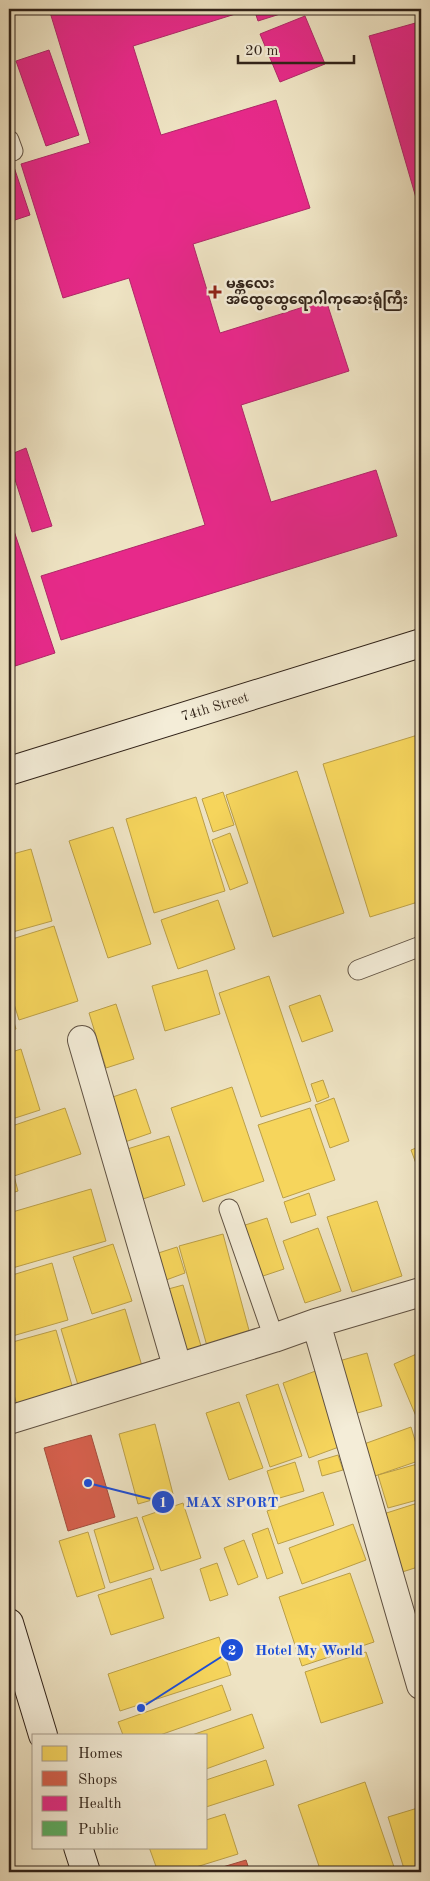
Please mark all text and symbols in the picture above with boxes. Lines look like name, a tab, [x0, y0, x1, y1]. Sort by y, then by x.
scale bar	[238, 32, 354, 64]
text: 20 m	[245, 44, 279, 59]
place label: မန္တလေး အထွေထွေရောဂါကုဆေးရုံကြီး	[226, 277, 408, 311]
marker: မန္တလေး အထွေထွေရောဂါကုဆေးရုံကြီး	[208, 285, 222, 299]
street label: 74th Street	[180, 690, 251, 724]
callout: MAX SPORT	[151, 1487, 288, 1517]
text: 1	[159, 1496, 167, 1511]
text: MAX SPORT	[186, 1496, 278, 1511]
callout: Hotel My World	[220, 1635, 373, 1665]
text: 2	[228, 1644, 236, 1659]
text: Hotel My World	[255, 1644, 363, 1659]
legend	[32, 1734, 208, 1848]
text: Homes	[78, 1747, 123, 1762]
text: Shops	[78, 1773, 117, 1788]
text: Health	[78, 1797, 122, 1812]
text: Public	[78, 1823, 119, 1838]

